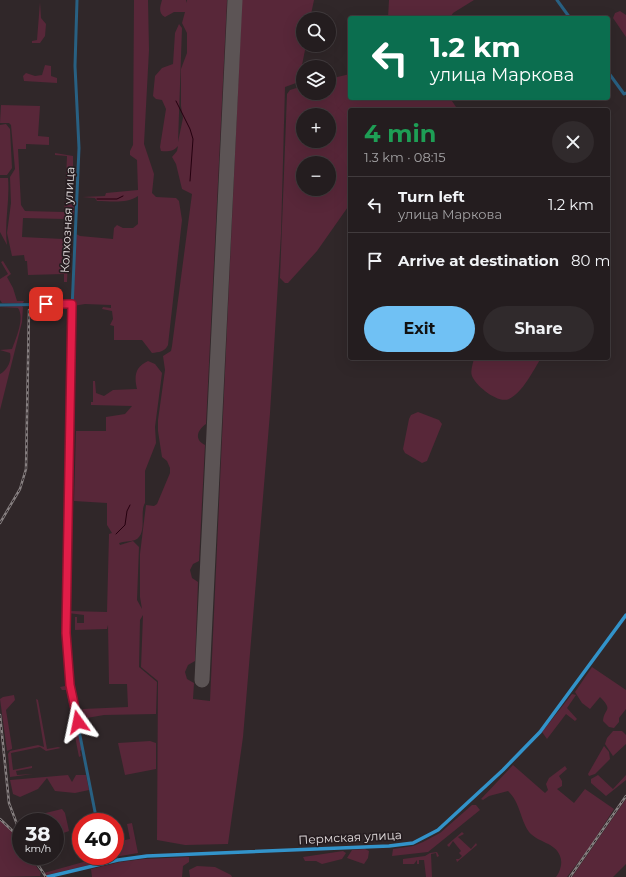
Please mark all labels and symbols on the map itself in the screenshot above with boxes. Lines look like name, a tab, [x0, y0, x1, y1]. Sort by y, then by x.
street label: Колхозная улица	[57, 166, 77, 274]
pin	[29, 287, 63, 321]
position arrow	[57, 701, 99, 743]
speed limit sign: 40	[72, 813, 124, 865]
street label: Пермская улица	[298, 827, 402, 847]

